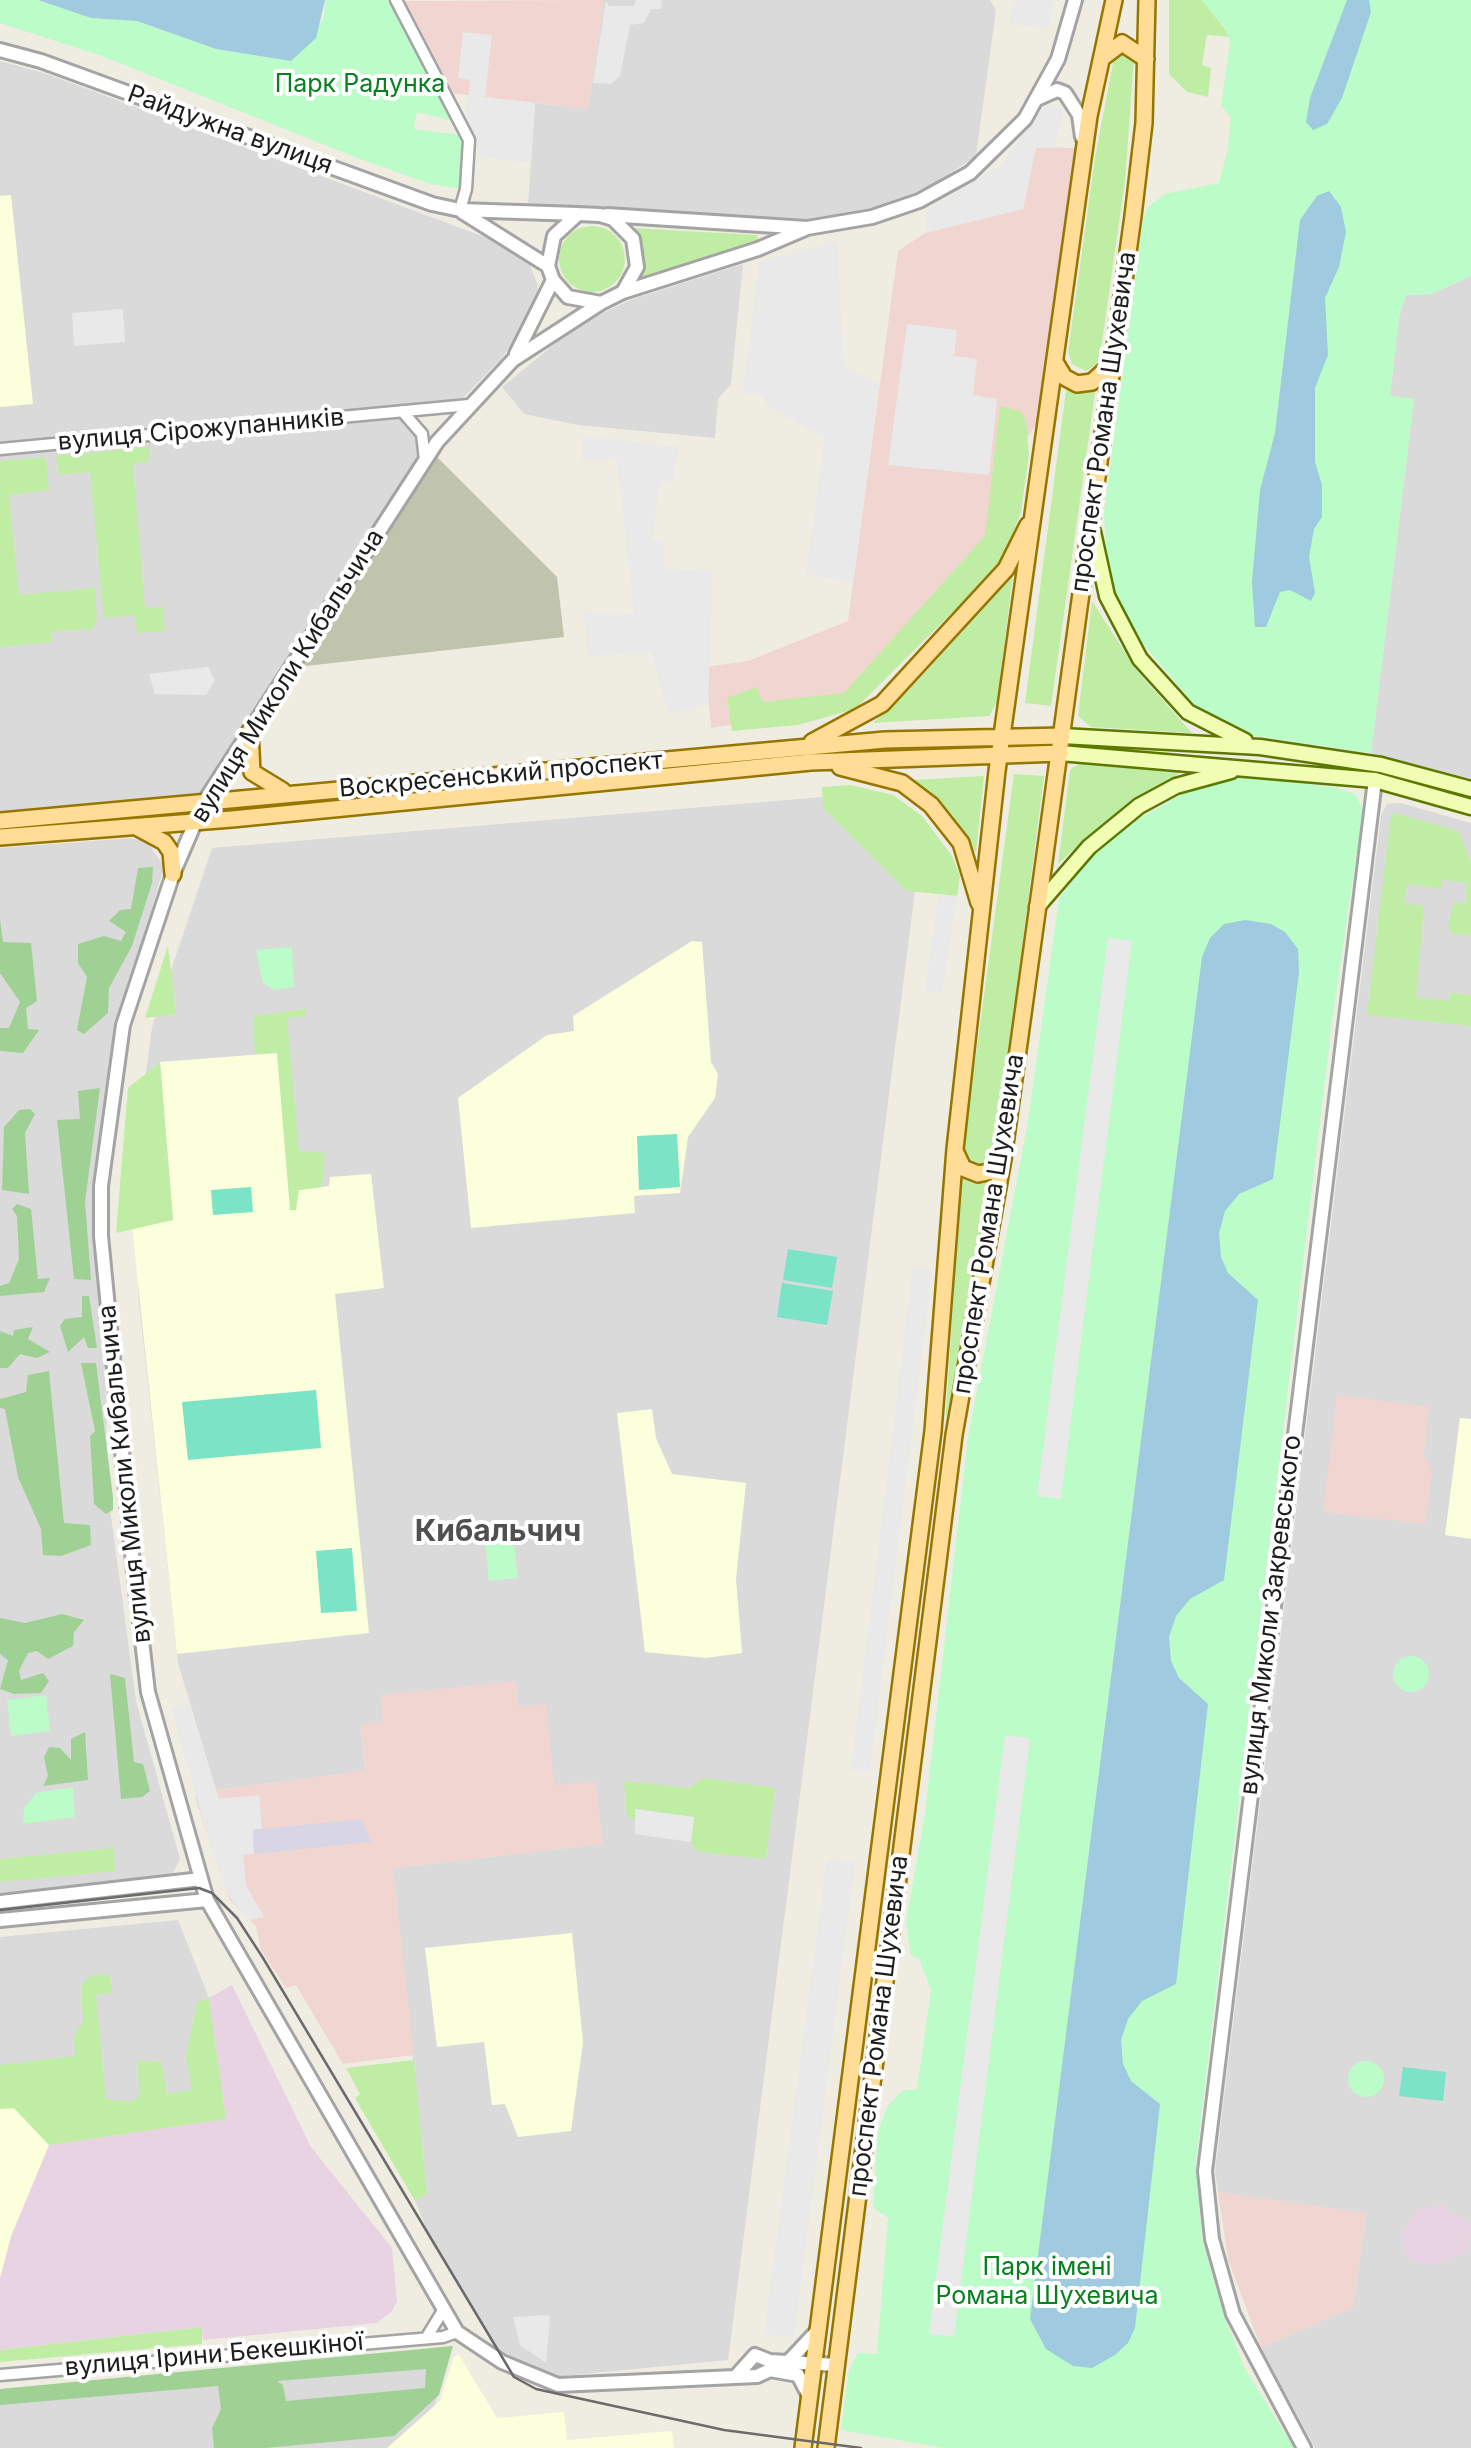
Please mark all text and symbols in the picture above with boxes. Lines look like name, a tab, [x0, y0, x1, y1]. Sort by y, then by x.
park label: Парк Радунка	[275, 69, 445, 99]
street label: Райдужна вулиця	[124, 79, 336, 181]
street label: проспект Романа Шухевича	[1065, 250, 1143, 594]
street label: вулиця Сірожупанників	[57, 403, 345, 457]
street label: вулиця Миколи Кибальчича	[185, 524, 391, 828]
street label: Воскресенський проспект	[338, 746, 664, 804]
street label: проспект Романа Шухевича	[947, 1052, 1031, 1396]
street label: вулиця Миколи Кибальчича	[92, 1303, 158, 1645]
street label: вулиця Миколи Закревського	[1234, 1433, 1308, 1797]
district label: Кибальчич	[415, 1514, 581, 1550]
street label: проспект Романа Шухевича	[843, 1854, 915, 2198]
park label: Парк імені Романа Шухевича	[935, 2252, 1159, 2311]
street label: вулиця Ірини Бекешкіної	[63, 2327, 365, 2383]

